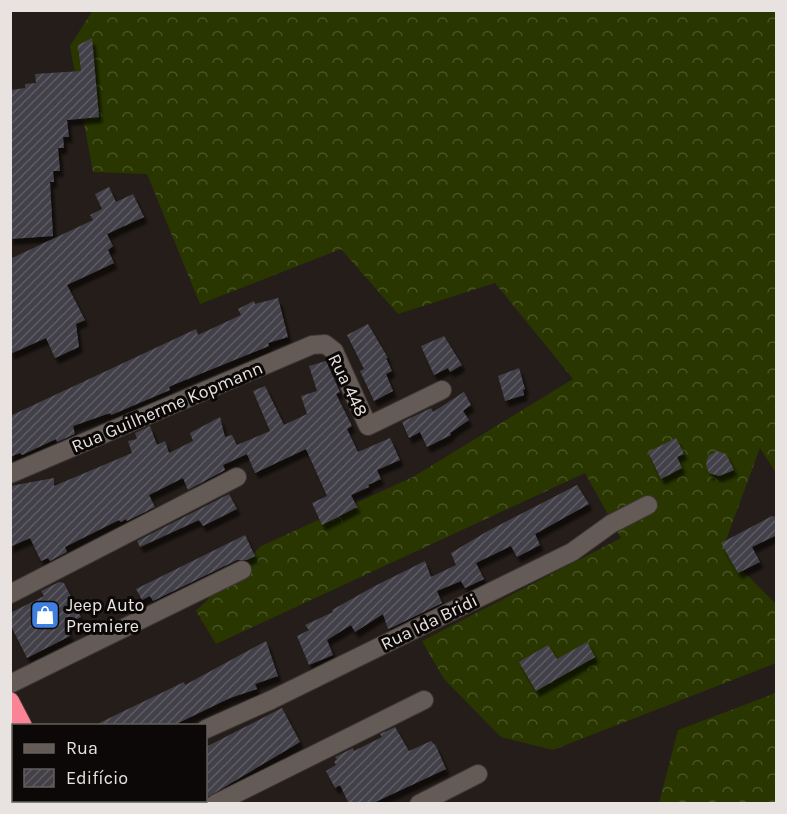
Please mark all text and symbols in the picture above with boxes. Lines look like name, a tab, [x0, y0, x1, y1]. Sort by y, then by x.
street label: Rua 448	[323, 350, 373, 420]
street label: Rua Guilherme Kopmann	[68, 357, 266, 457]
street label: Rua Ida Bridi	[377, 589, 481, 655]
place label: Jeep Auto Premiere	[66, 594, 144, 637]
shop icon: Jeep Auto Premiere	[29, 599, 61, 631]
legend	[12, 724, 207, 802]
text: Rua	[66, 737, 98, 759]
text: Edifício	[66, 767, 128, 789]

